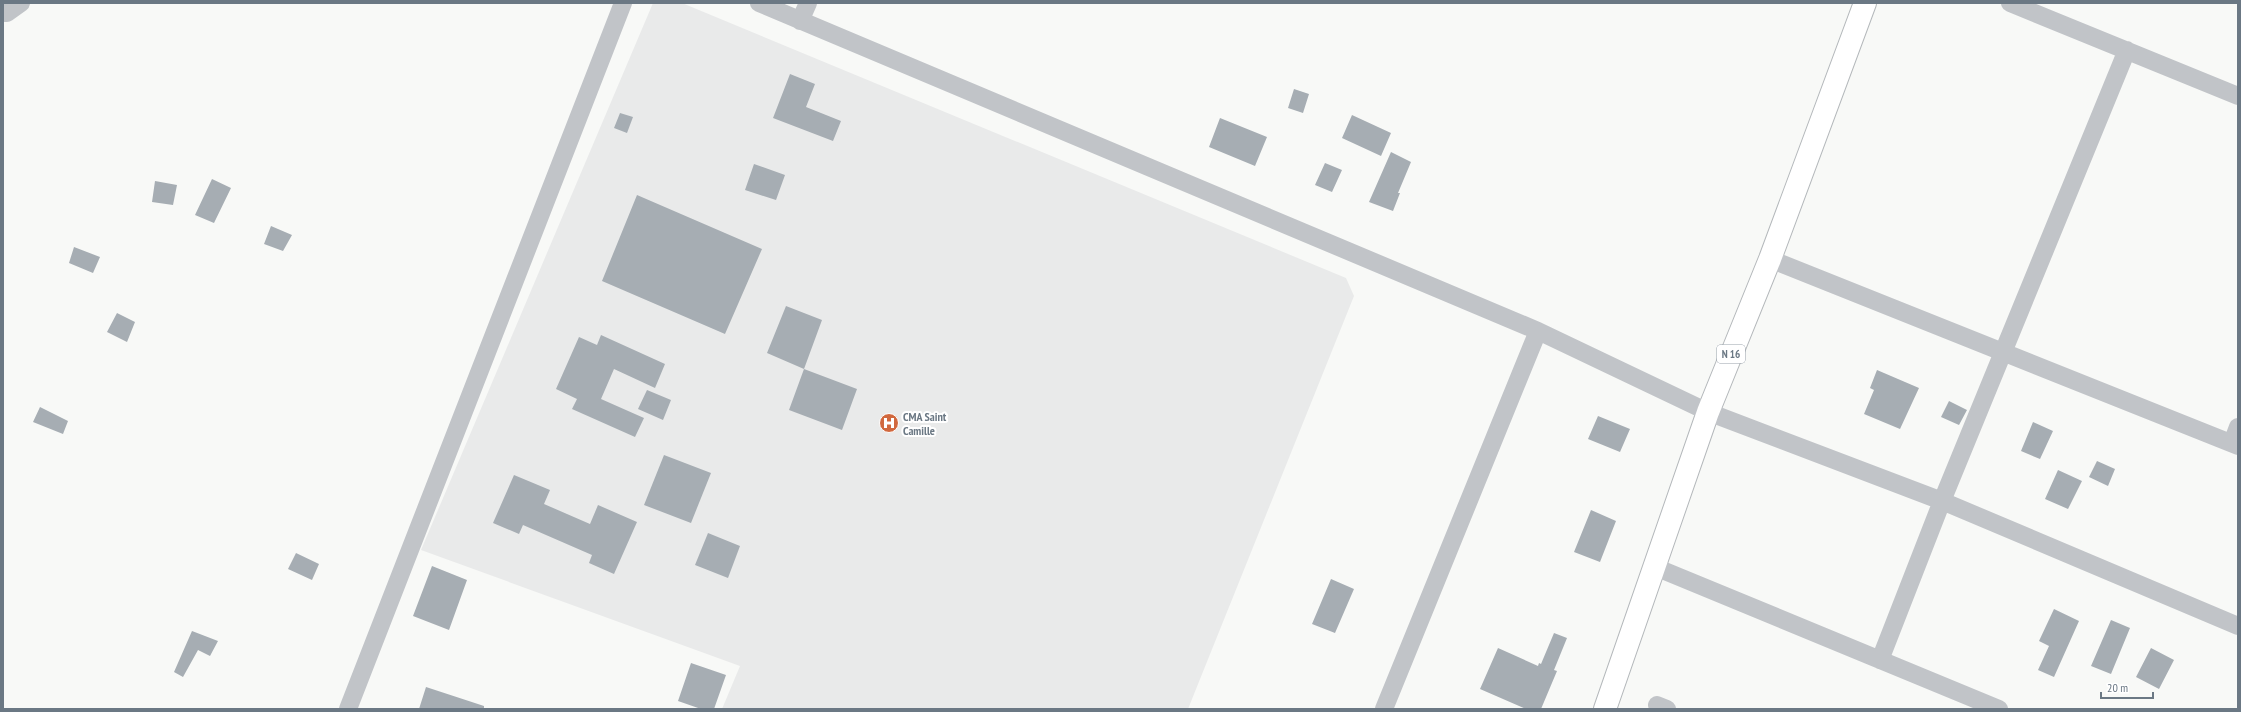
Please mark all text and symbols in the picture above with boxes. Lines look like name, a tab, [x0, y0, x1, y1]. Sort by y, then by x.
road number: N 16	[1717, 345, 1745, 363]
place label: CMA Saint Camille	[903, 409, 947, 438]
hospital icon: CMA Saint Camille	[878, 412, 900, 434]
scale bar	[2101, 674, 2153, 700]
text: 20 m	[2107, 680, 2128, 695]

